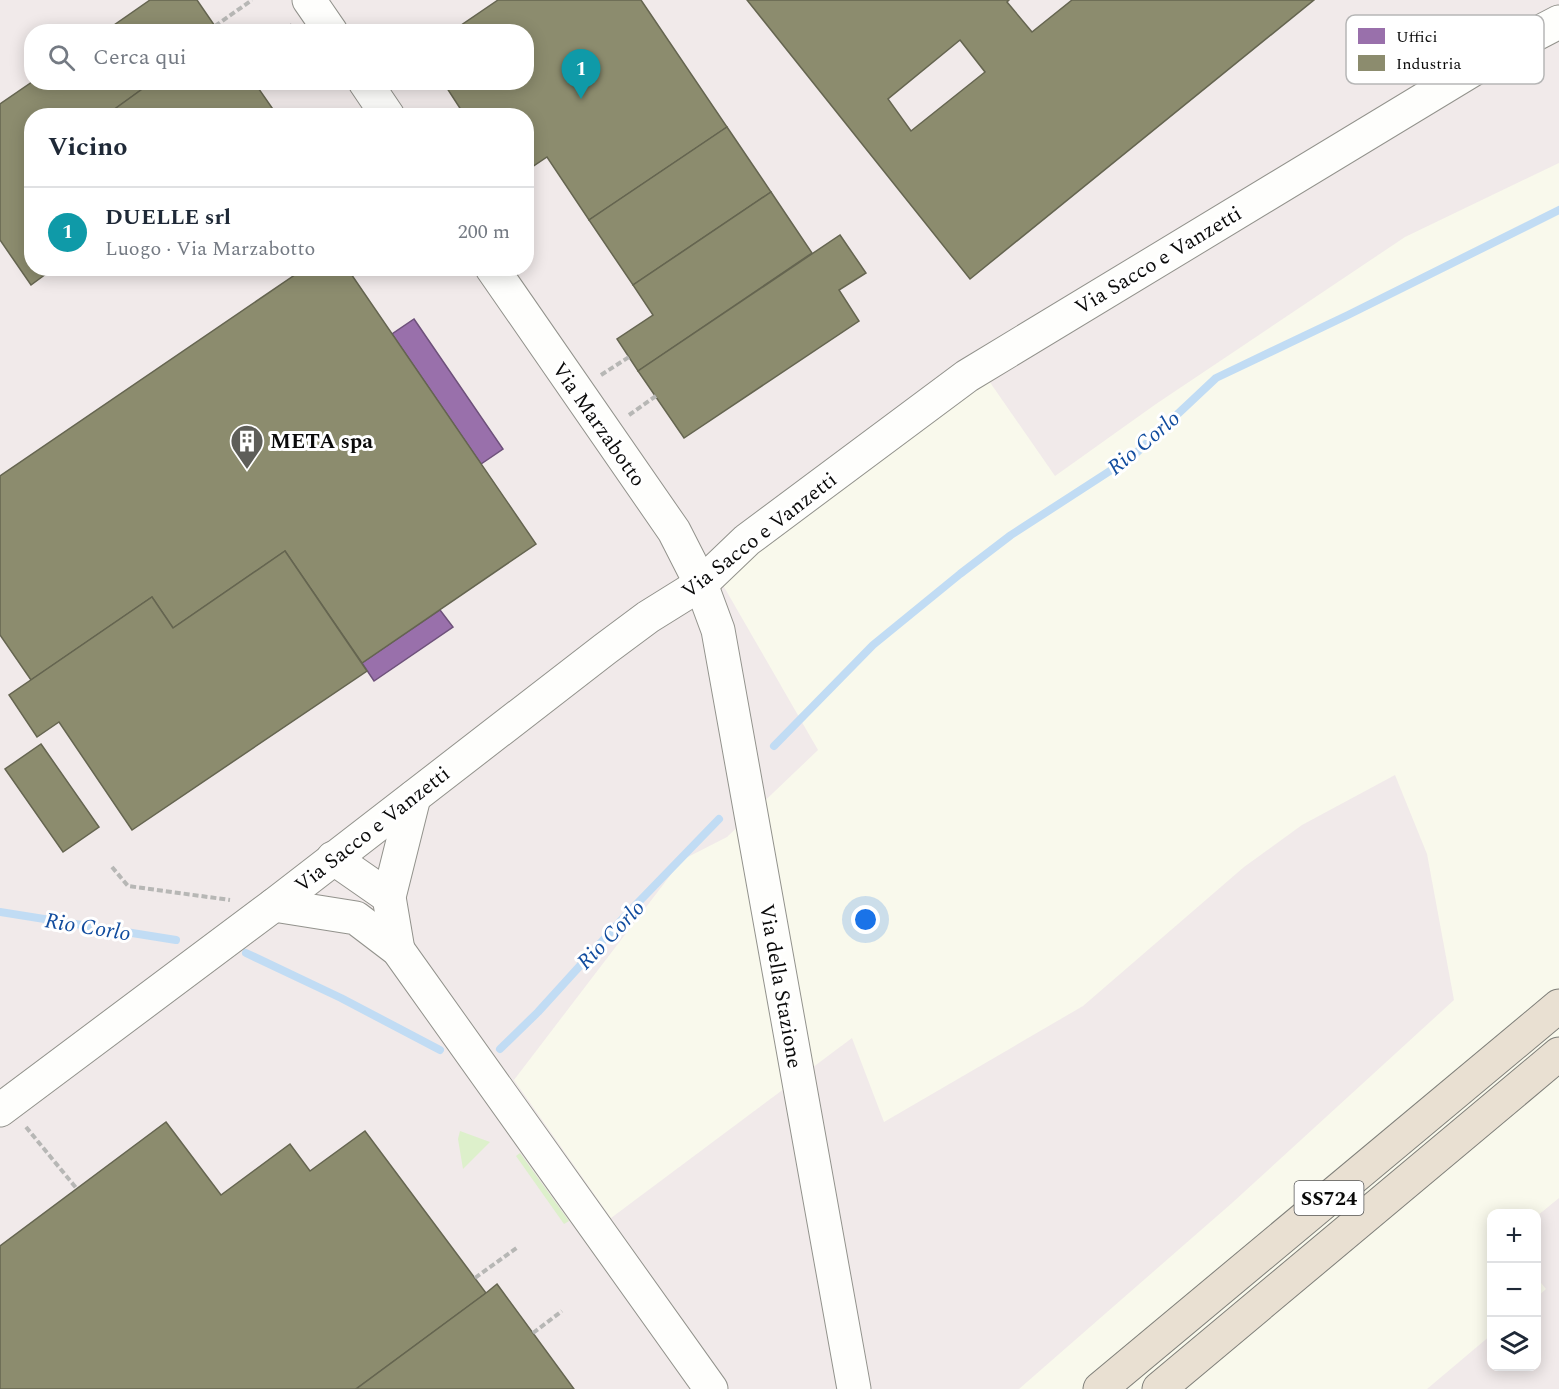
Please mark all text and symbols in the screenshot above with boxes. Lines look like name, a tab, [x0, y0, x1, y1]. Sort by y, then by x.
legend	[1346, 15, 1544, 84]
search box	[24, 24, 534, 90]
text: Uffici	[1396, 25, 1437, 49]
icon: search	[45, 41, 78, 74]
text: Cerca qui	[93, 41, 187, 74]
pin: 1	[562, 50, 600, 99]
text: Industria	[1396, 52, 1461, 76]
text: Vicino	[48, 127, 128, 167]
street label: Via Sacco e Vanzetti	[1069, 198, 1248, 324]
text: DUELLE srl	[105, 201, 231, 234]
text: 1	[62, 217, 73, 247]
text: 200 m	[458, 217, 510, 247]
text: Luogo · Via Marzabotto	[105, 234, 315, 264]
street label: Via Marzabotto	[543, 356, 653, 494]
water label: Rio Corlo	[1100, 403, 1188, 484]
building icon: META spa	[229, 423, 265, 470]
place label: META spa	[270, 426, 373, 458]
street label: Via Sacco e Vanzetti	[675, 465, 844, 607]
street label: Via Sacco e Vanzetti	[288, 759, 457, 901]
water label: Rio Corlo	[569, 892, 653, 978]
street label: Via della Stazione	[750, 901, 810, 1071]
water label: Rio Corlo	[42, 904, 133, 951]
your location	[851, 905, 880, 934]
road number: SS724	[1294, 1181, 1364, 1215]
map controls	[1487, 1209, 1541, 1371]
button: +	[1487, 1209, 1541, 1263]
button: −	[1487, 1263, 1541, 1317]
button: layers	[1487, 1317, 1541, 1371]

